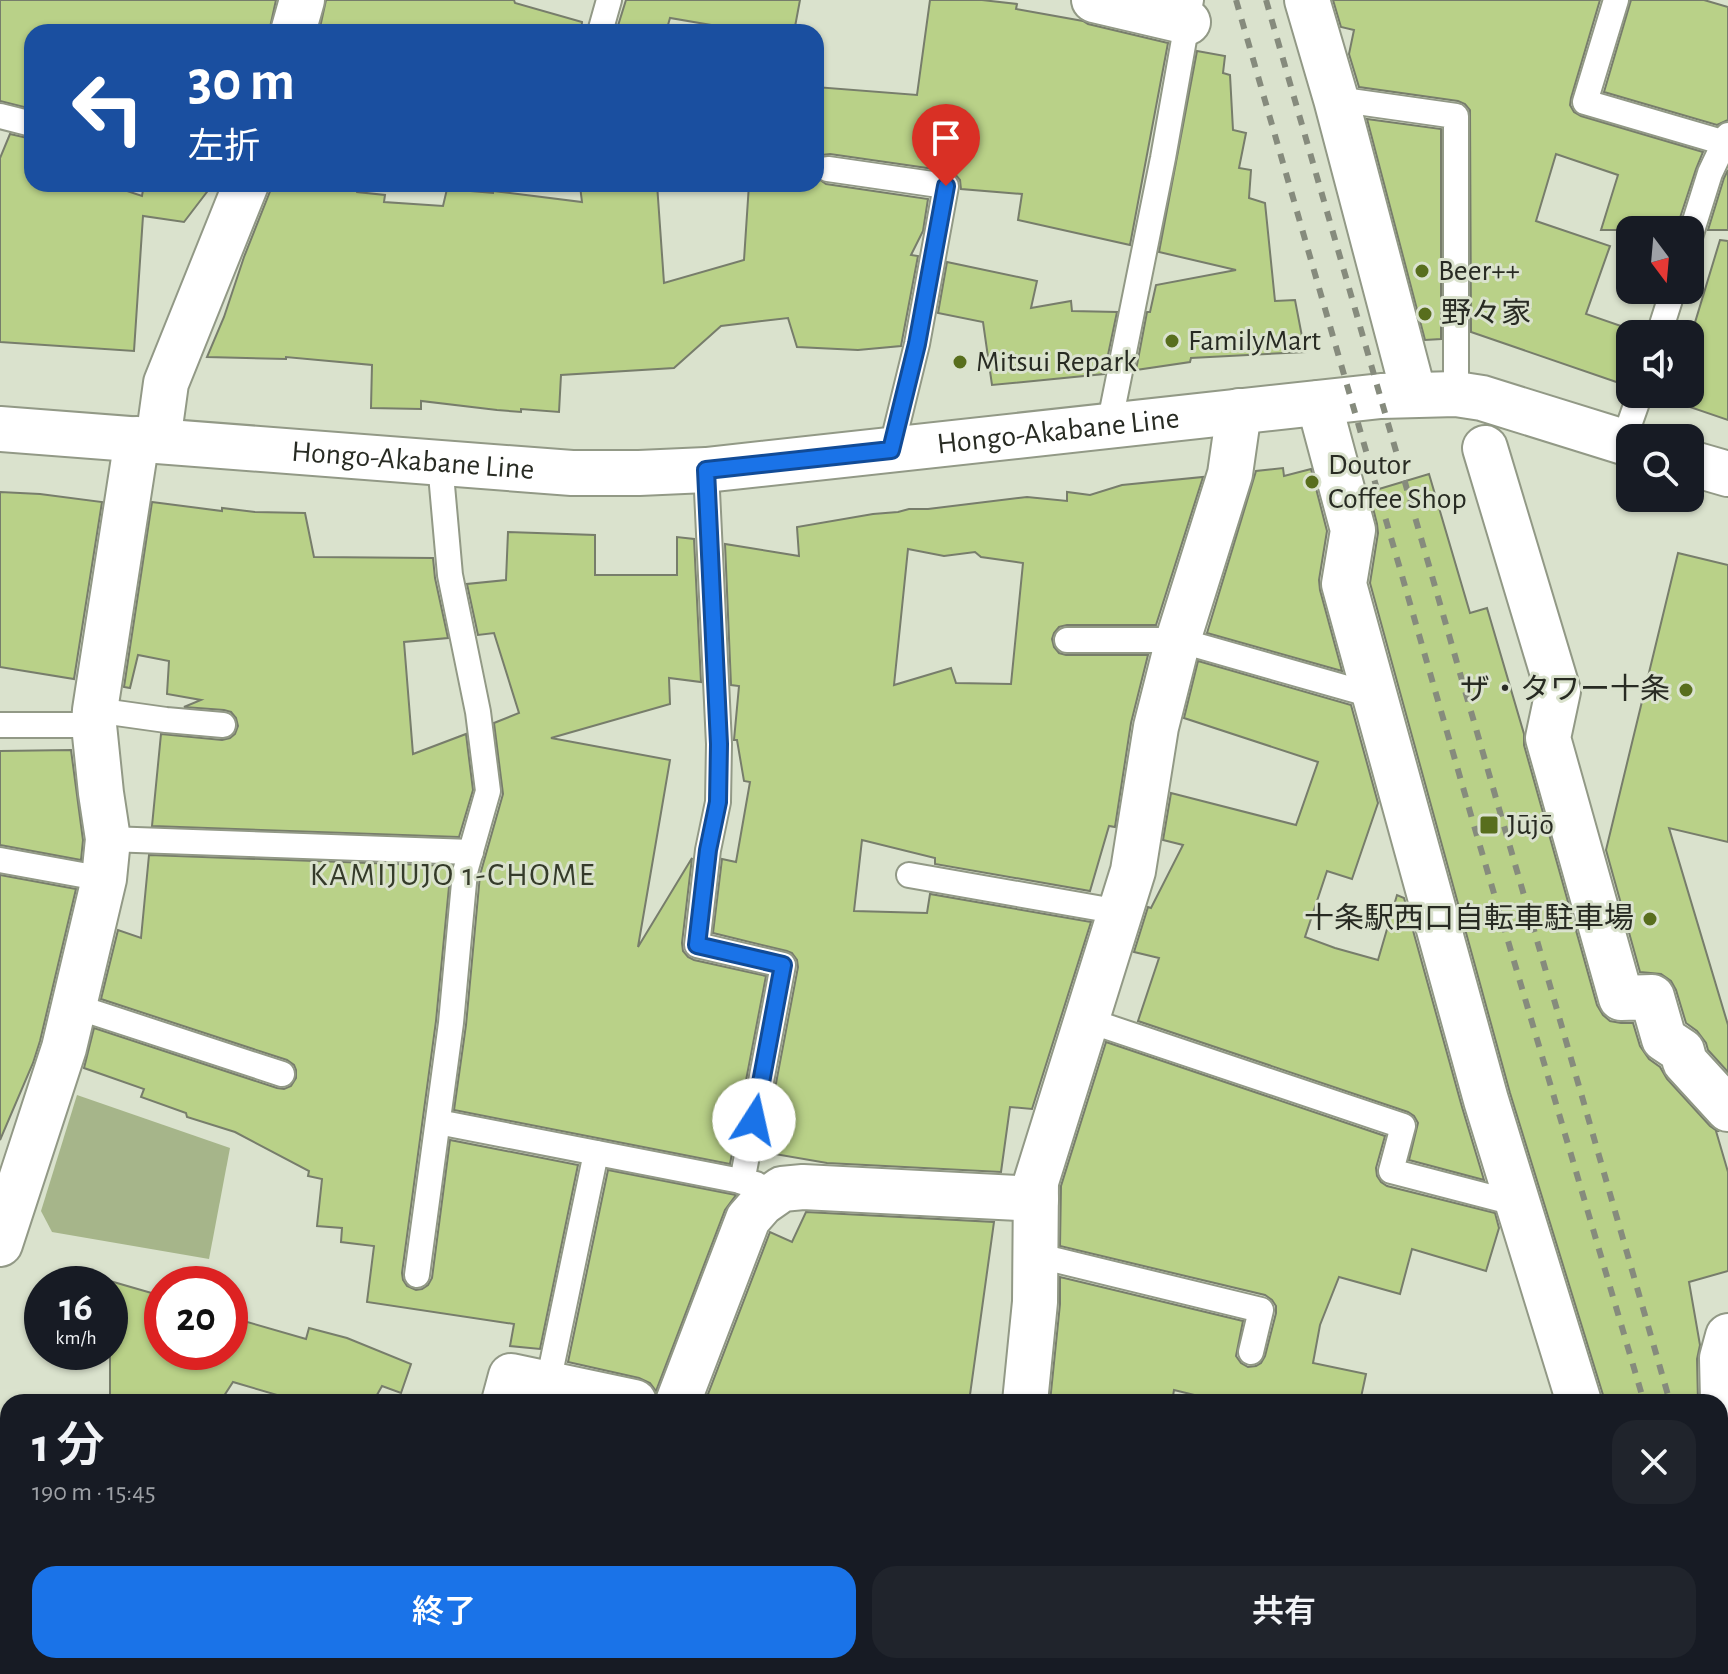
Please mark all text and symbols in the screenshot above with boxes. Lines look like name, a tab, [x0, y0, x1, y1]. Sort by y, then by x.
text: 30 m	[188, 54, 295, 110]
icon: left	[56, 56, 160, 160]
pin	[912, 104, 980, 186]
icon: arrive	[924, 116, 968, 160]
text: 左折	[188, 129, 260, 165]
north arrow	[1616, 216, 1704, 304]
map controls	[1616, 216, 1704, 512]
place label: Beer++	[1438, 256, 1520, 286]
marker: Beer++	[1413, 262, 1431, 280]
place label: 野々家	[1441, 297, 1531, 329]
marker: 野々家	[1416, 305, 1434, 323]
button: sound	[1616, 320, 1704, 408]
place label: FamilyMart	[1188, 326, 1321, 356]
marker: FamilyMart	[1163, 332, 1181, 350]
place label: Mitsui Repark	[976, 347, 1137, 377]
marker: Mitsui Repark	[951, 353, 969, 371]
street label: Hongo-Akabane Line	[935, 403, 1181, 460]
button: search	[1616, 424, 1704, 512]
street label: Hongo-Akabane Line	[290, 436, 535, 485]
place label: Doutor Coffee Shop	[1328, 450, 1467, 514]
marker: Doutor Coffee Shop	[1303, 473, 1321, 491]
place label: ザ・タワー十条	[1460, 673, 1670, 705]
marker: ザ・タワー十条	[1677, 681, 1695, 699]
place label: Jūjō	[1507, 810, 1554, 840]
marker: Jūjō	[1478, 814, 1500, 836]
district label: KAMIJUJO 1-CHOME	[310, 859, 596, 891]
place label: 十条駅西口自転車駐車場	[1304, 902, 1634, 934]
marker: 十条駅西口自転車駐車場	[1641, 910, 1659, 928]
position arrow	[712, 1078, 796, 1162]
speed limit sign: 20	[144, 1266, 248, 1370]
text: 16	[59, 1288, 93, 1328]
text: km/h	[55, 1328, 97, 1348]
button: close	[1612, 1420, 1696, 1504]
text: 1 分	[32, 1423, 105, 1471]
text: 190 m · 15:45	[32, 1479, 156, 1505]
button: 終了	[32, 1566, 856, 1658]
button: 共有	[872, 1566, 1696, 1658]

